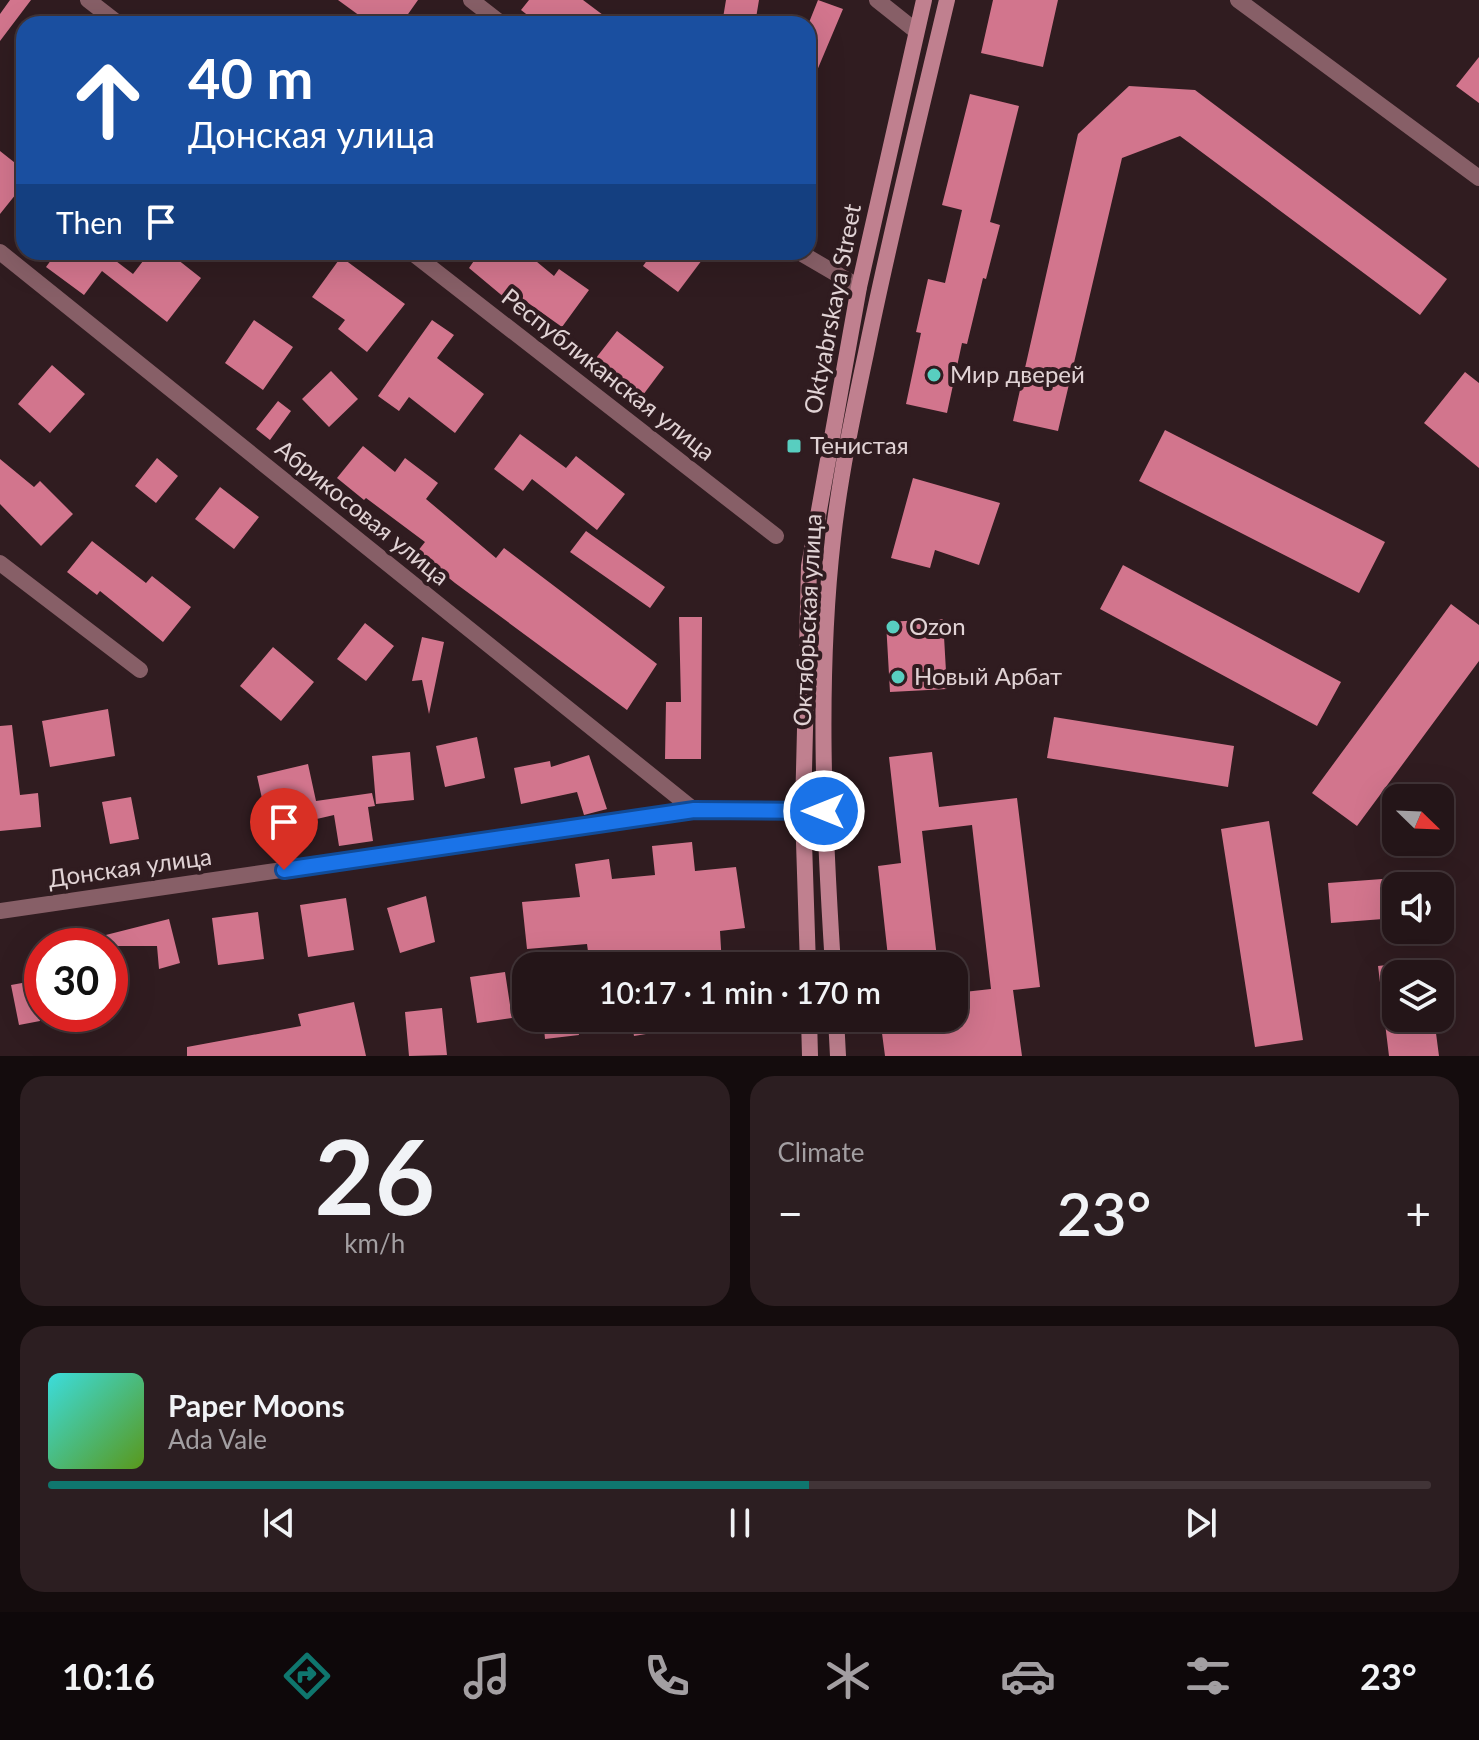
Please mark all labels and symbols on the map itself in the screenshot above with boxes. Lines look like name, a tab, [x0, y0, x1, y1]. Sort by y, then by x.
street label: Oktyabrskaya Street	[797, 201, 866, 416]
street label: Республиканская улица	[497, 282, 721, 466]
place label: Мир дверей	[950, 359, 1085, 388]
marker: Мир дверей	[925, 366, 943, 384]
place label: Тенистая	[810, 430, 908, 459]
street label: Абрикосовая улица	[270, 433, 456, 591]
marker: Тенистая	[785, 437, 803, 455]
street label: Октябрьская улица	[786, 513, 827, 727]
place label: Ozon	[909, 611, 966, 640]
marker: Ozon	[884, 618, 902, 636]
place label: Новый Арбат	[914, 661, 1062, 690]
marker: Новый Арбат	[889, 668, 907, 686]
position arrow	[782, 769, 866, 853]
north arrow	[1382, 784, 1454, 856]
pin	[250, 788, 318, 870]
street label: Донская улица	[46, 841, 213, 892]
speed limit sign: 30	[24, 928, 128, 1032]

